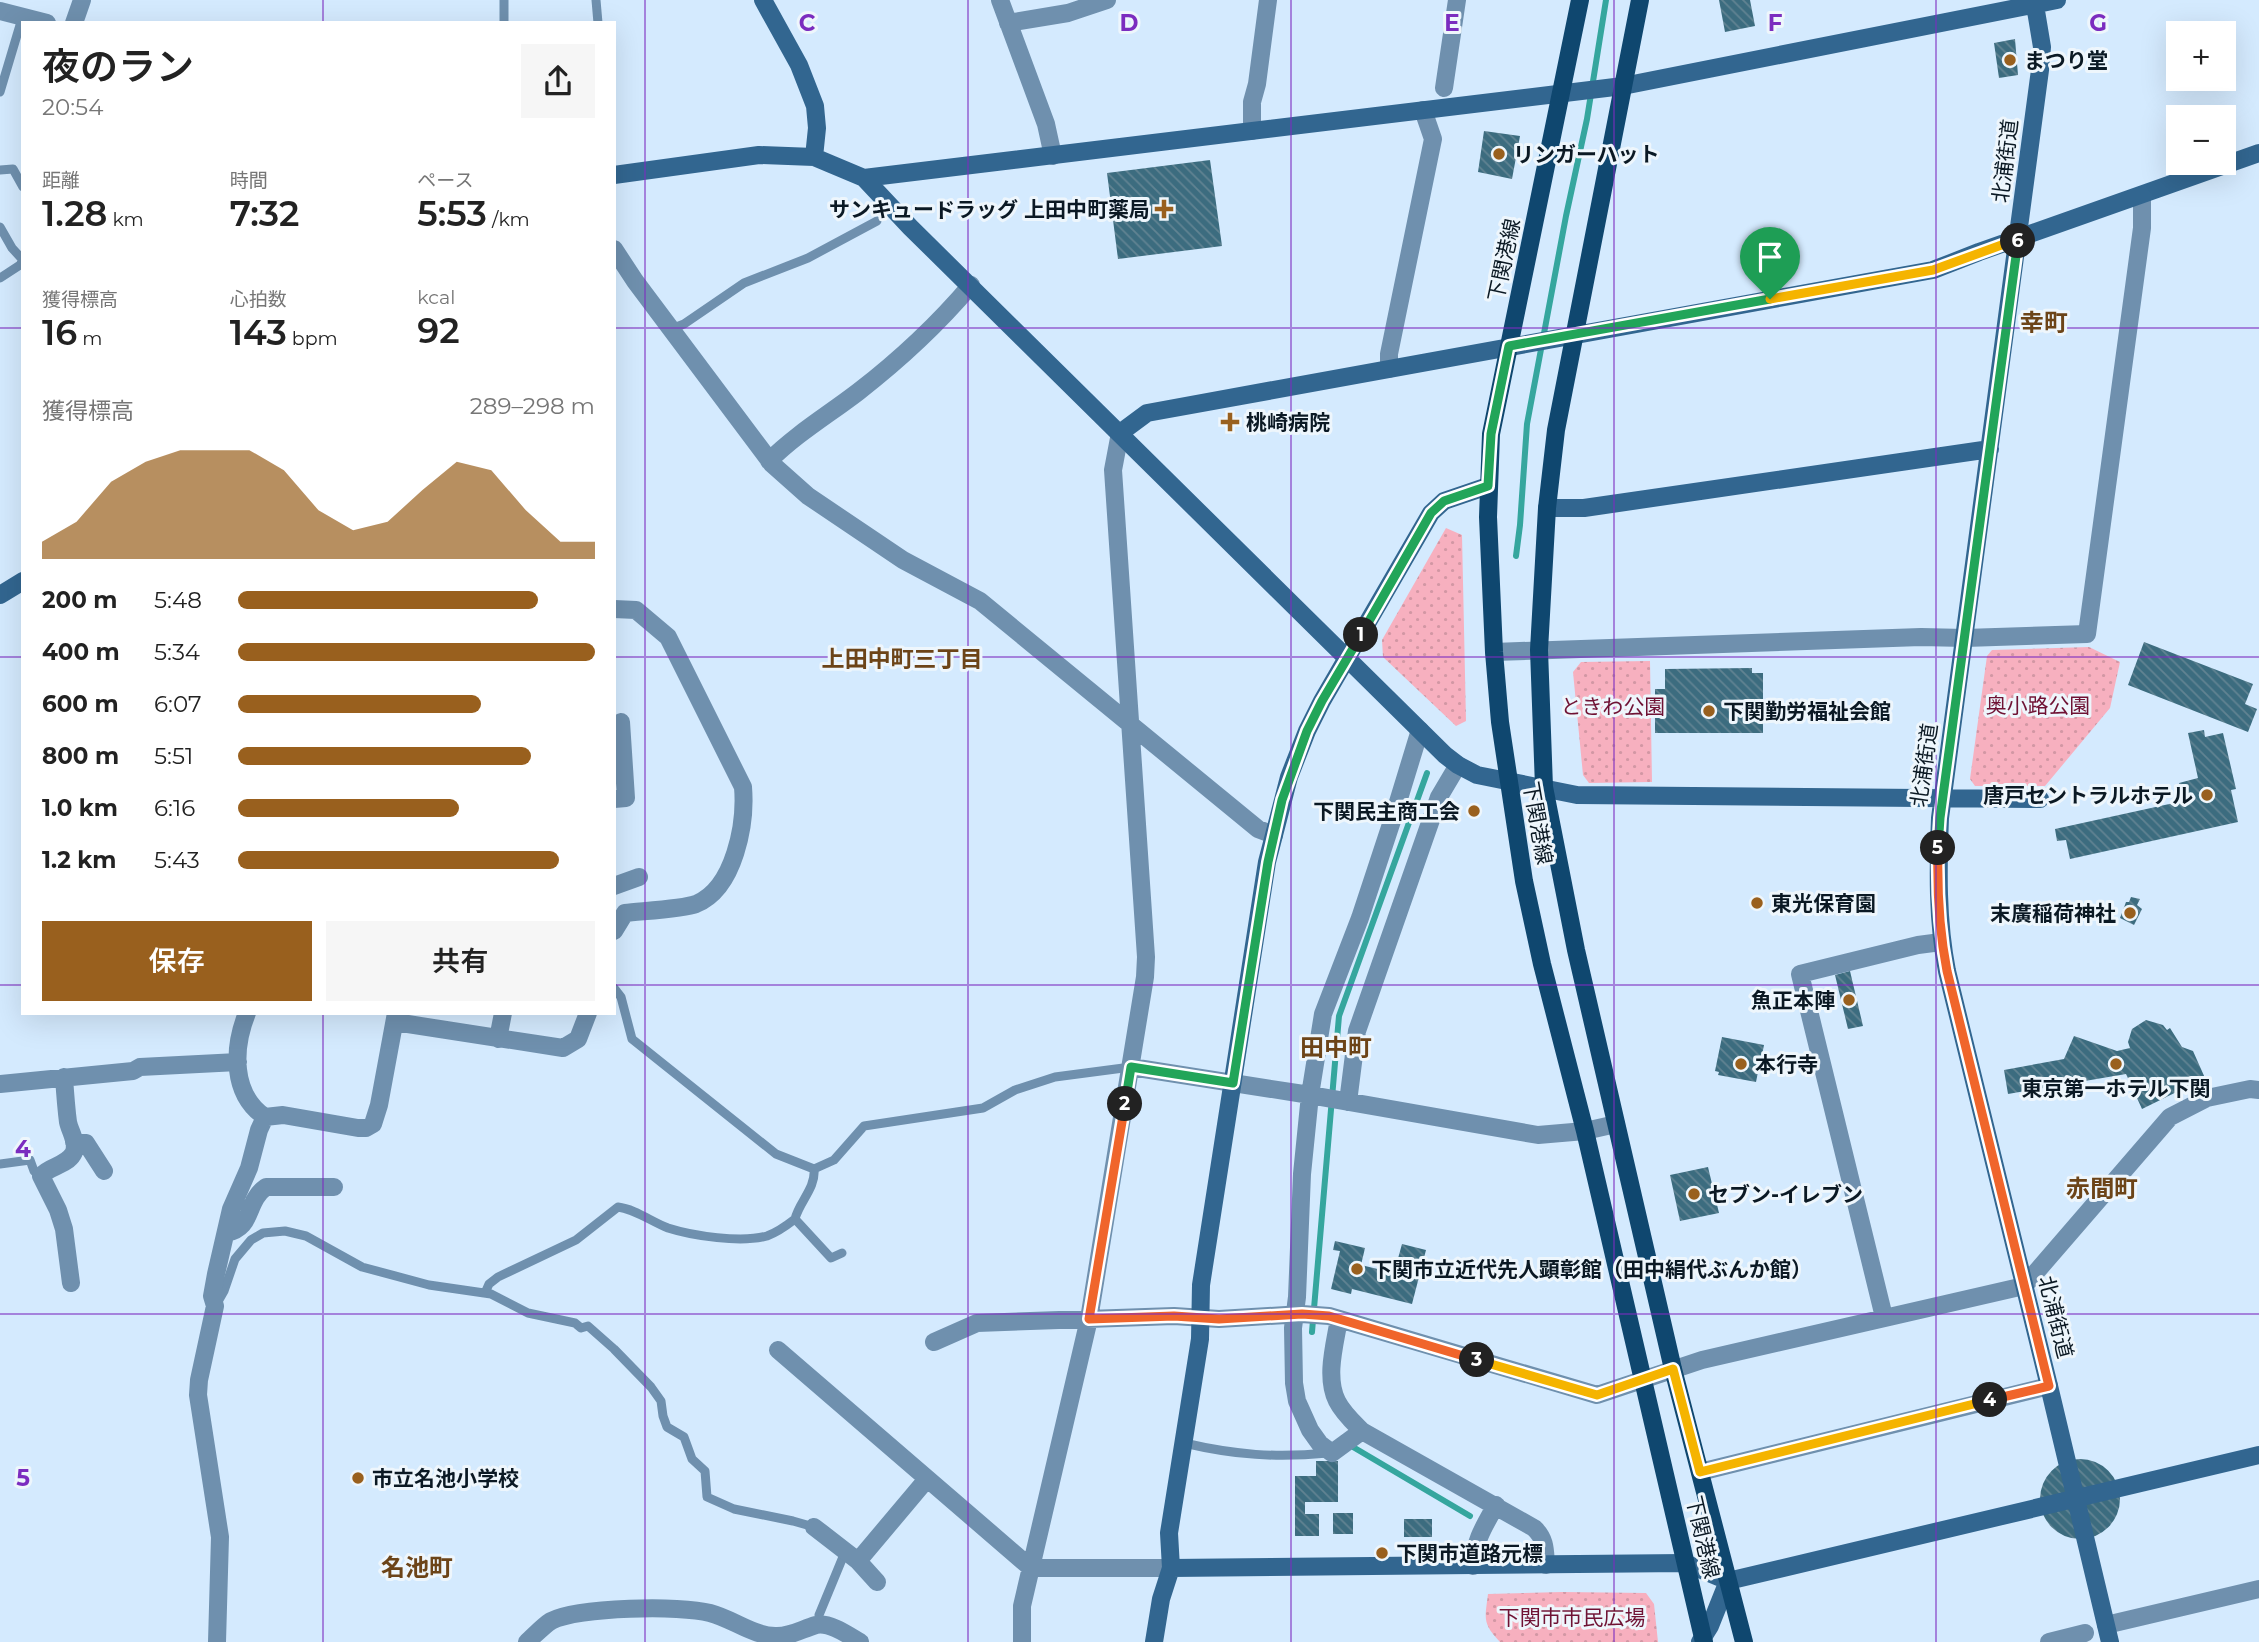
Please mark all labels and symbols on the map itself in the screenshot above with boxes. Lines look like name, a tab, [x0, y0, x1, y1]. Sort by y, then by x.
text: C	[799, 9, 816, 37]
text: D	[1120, 9, 1139, 37]
text: E	[1444, 9, 1460, 37]
text: F	[1768, 9, 1783, 37]
text: G	[2089, 9, 2107, 37]
place label: まつり堂	[2024, 48, 2108, 73]
marker: まつり堂	[2002, 52, 2018, 68]
street label: 北浦街道	[1987, 118, 2023, 204]
place label: リンガーハット	[1513, 142, 1660, 167]
marker: リンガーハット	[1491, 146, 1507, 162]
place label: サンキュードラッグ 上田中町薬局	[829, 197, 1150, 222]
marker: サンキュードラッグ 上田中町薬局	[1156, 201, 1172, 217]
street label: 下関港線	[1483, 216, 1525, 304]
pin: 6	[2000, 224, 2036, 258]
pin	[1740, 227, 1800, 299]
district label: 幸町	[2020, 308, 2068, 337]
place label: 桃崎病院	[1246, 410, 1330, 435]
marker: 桃崎病院	[1220, 412, 1240, 432]
pin: 1	[1344, 618, 1378, 652]
district label: 上田中町三丁目	[822, 645, 983, 673]
park label: 奥小路公園	[1986, 693, 2091, 718]
park label: ときわ公園	[1561, 694, 1666, 719]
place label: 下関勤労福祉会館	[1723, 699, 1891, 724]
marker: 下関勤労福祉会館	[1701, 703, 1717, 719]
street label: 北浦街道	[1906, 722, 1942, 808]
street label: 下関港線	[1518, 779, 1558, 867]
place label: 唐戸セントラルホテル	[1983, 783, 2193, 808]
marker: 唐戸セントラルホテル	[2199, 787, 2215, 803]
place label: 下関民主商工会	[1313, 799, 1460, 824]
marker: 下関民主商工会	[1466, 803, 1482, 819]
pin: 5	[1920, 830, 1955, 866]
place label: 東光保育園	[1771, 891, 1876, 916]
marker: 東光保育園	[1749, 895, 1765, 911]
place label: 末廣稲荷神社	[1990, 901, 2116, 926]
marker: 末廣稲荷神社	[2122, 905, 2138, 921]
place label: 魚正本陣	[1751, 988, 1835, 1013]
marker: 魚正本陣	[1841, 992, 1857, 1008]
district label: 田中町	[1300, 1033, 1372, 1062]
place label: 本行寺	[1755, 1052, 1818, 1077]
marker: 本行寺	[1733, 1056, 1749, 1072]
marker: 東京第一ホテル下関	[2108, 1056, 2124, 1072]
place label: 東京第一ホテル下関	[2022, 1076, 2211, 1101]
pin: 2	[1108, 1086, 1142, 1122]
text: 4	[15, 1135, 31, 1163]
district label: 赤間町	[2066, 1174, 2138, 1203]
place label: セブン-イレブン	[1708, 1182, 1863, 1207]
marker: セブン-イレブン	[1686, 1186, 1702, 1202]
place label: 下関市立近代先人顕彰館（田中絹代ぶんか館）	[1371, 1257, 1812, 1282]
marker: 下関市立近代先人顕彰館（田中絹代ぶんか館）	[1349, 1261, 1365, 1277]
street label: 北浦街道	[2034, 1273, 2078, 1361]
pin: 3	[1460, 1342, 1494, 1378]
pin: 4	[1972, 1382, 2008, 1418]
text: 5	[16, 1464, 30, 1492]
place label: 市立名池小学校	[372, 1466, 519, 1491]
marker: 市立名池小学校	[350, 1470, 366, 1486]
street label: 下関港線	[1681, 1493, 1725, 1581]
place label: 下関市道路元標	[1396, 1541, 1543, 1566]
marker: 下関市道路元標	[1374, 1545, 1390, 1561]
district label: 名池町	[381, 1553, 453, 1582]
park label: 下関市市民広場	[1499, 1605, 1646, 1630]

